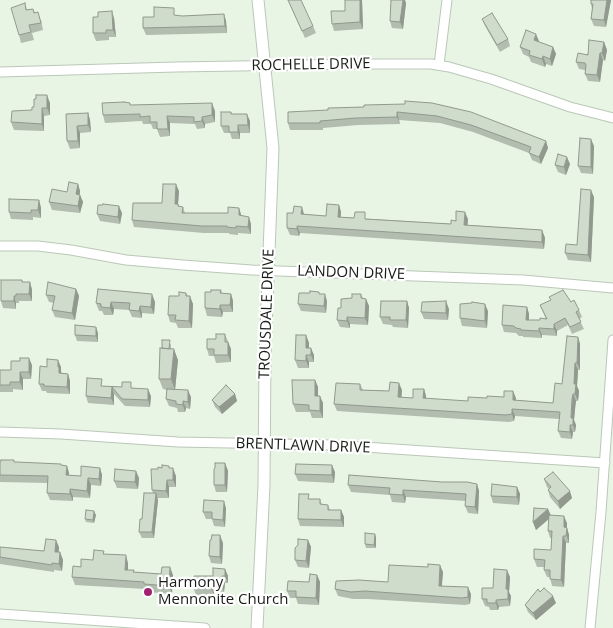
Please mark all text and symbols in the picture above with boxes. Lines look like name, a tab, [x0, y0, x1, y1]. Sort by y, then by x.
street label: ROCHELLE DRIVE	[251, 55, 371, 75]
street label: TROUSDALE DRIVE	[256, 249, 278, 379]
street label: LANDON DRIVE	[297, 262, 405, 284]
street label: BRENTLAWN DRIVE	[235, 435, 371, 457]
place label: Harmony Mennonite Church	[158, 574, 288, 609]
marker: Harmony Mennonite Church	[142, 586, 154, 598]

